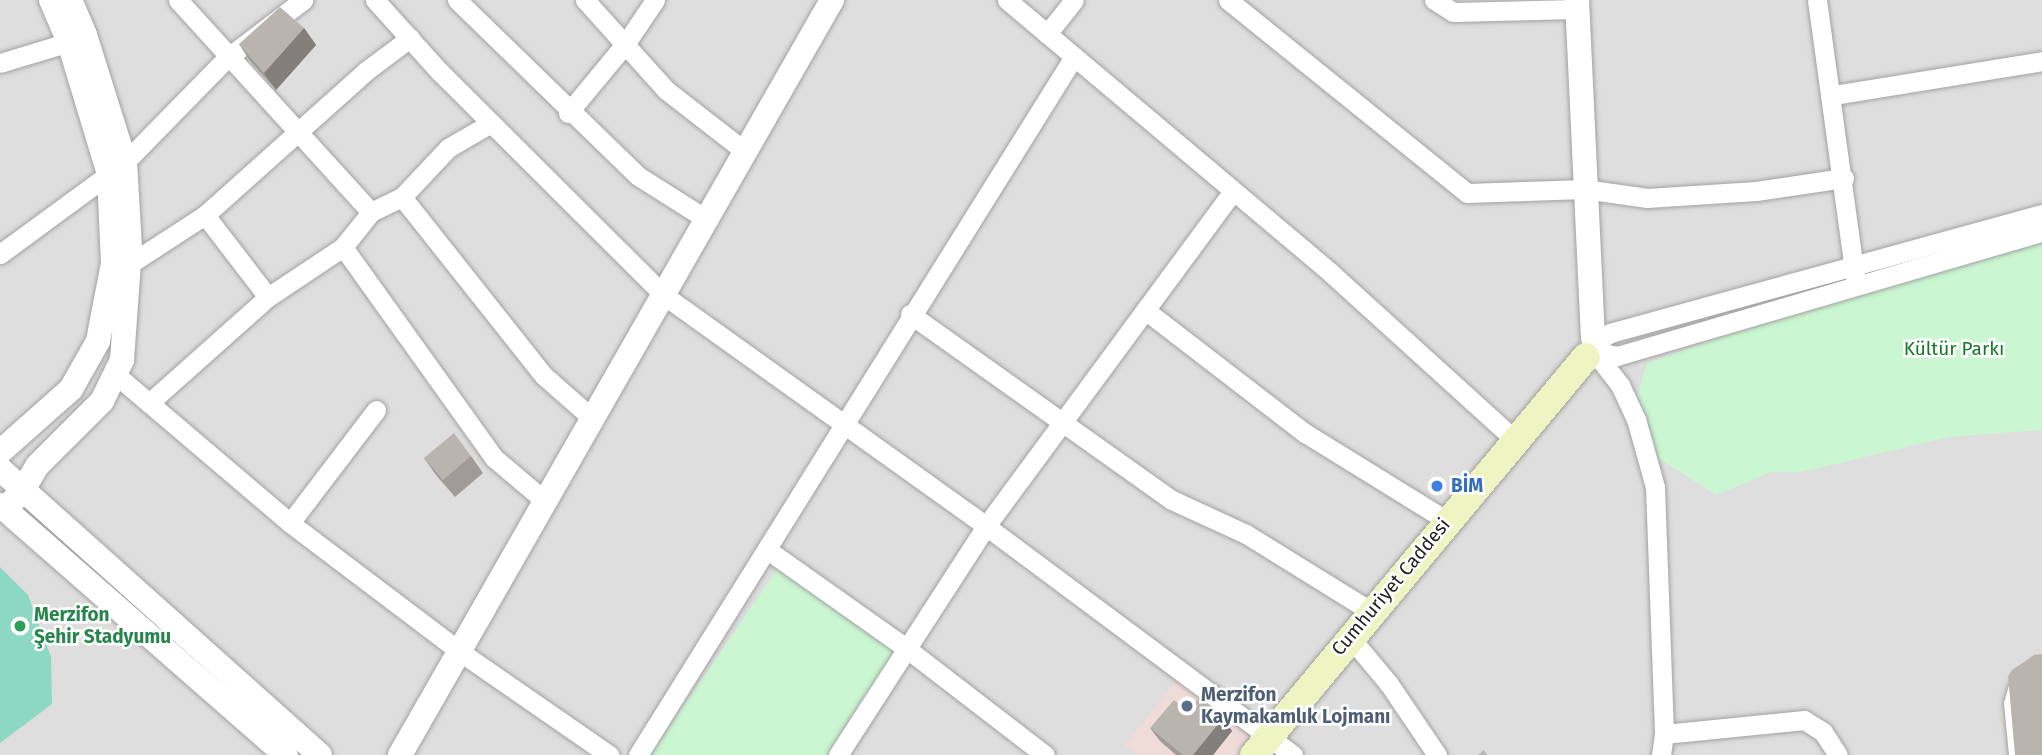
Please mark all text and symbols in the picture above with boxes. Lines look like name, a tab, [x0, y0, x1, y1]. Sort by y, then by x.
park label: Kültür Parkı	[1904, 338, 2004, 360]
place label: BİM	[1451, 475, 1483, 497]
marker: BİM	[1429, 478, 1445, 494]
street label: Cumhuriyet Caddesi	[1327, 514, 1455, 660]
place label: Merzifon Şehir Stadyumu	[34, 604, 171, 648]
marker: Merzifon Şehir Stadyumu	[12, 618, 28, 634]
place label: Merzifon Kaymakamlık Lojmanı	[1201, 684, 1390, 728]
marker: Merzifon Kaymakamlık Lojmanı	[1179, 698, 1195, 714]

